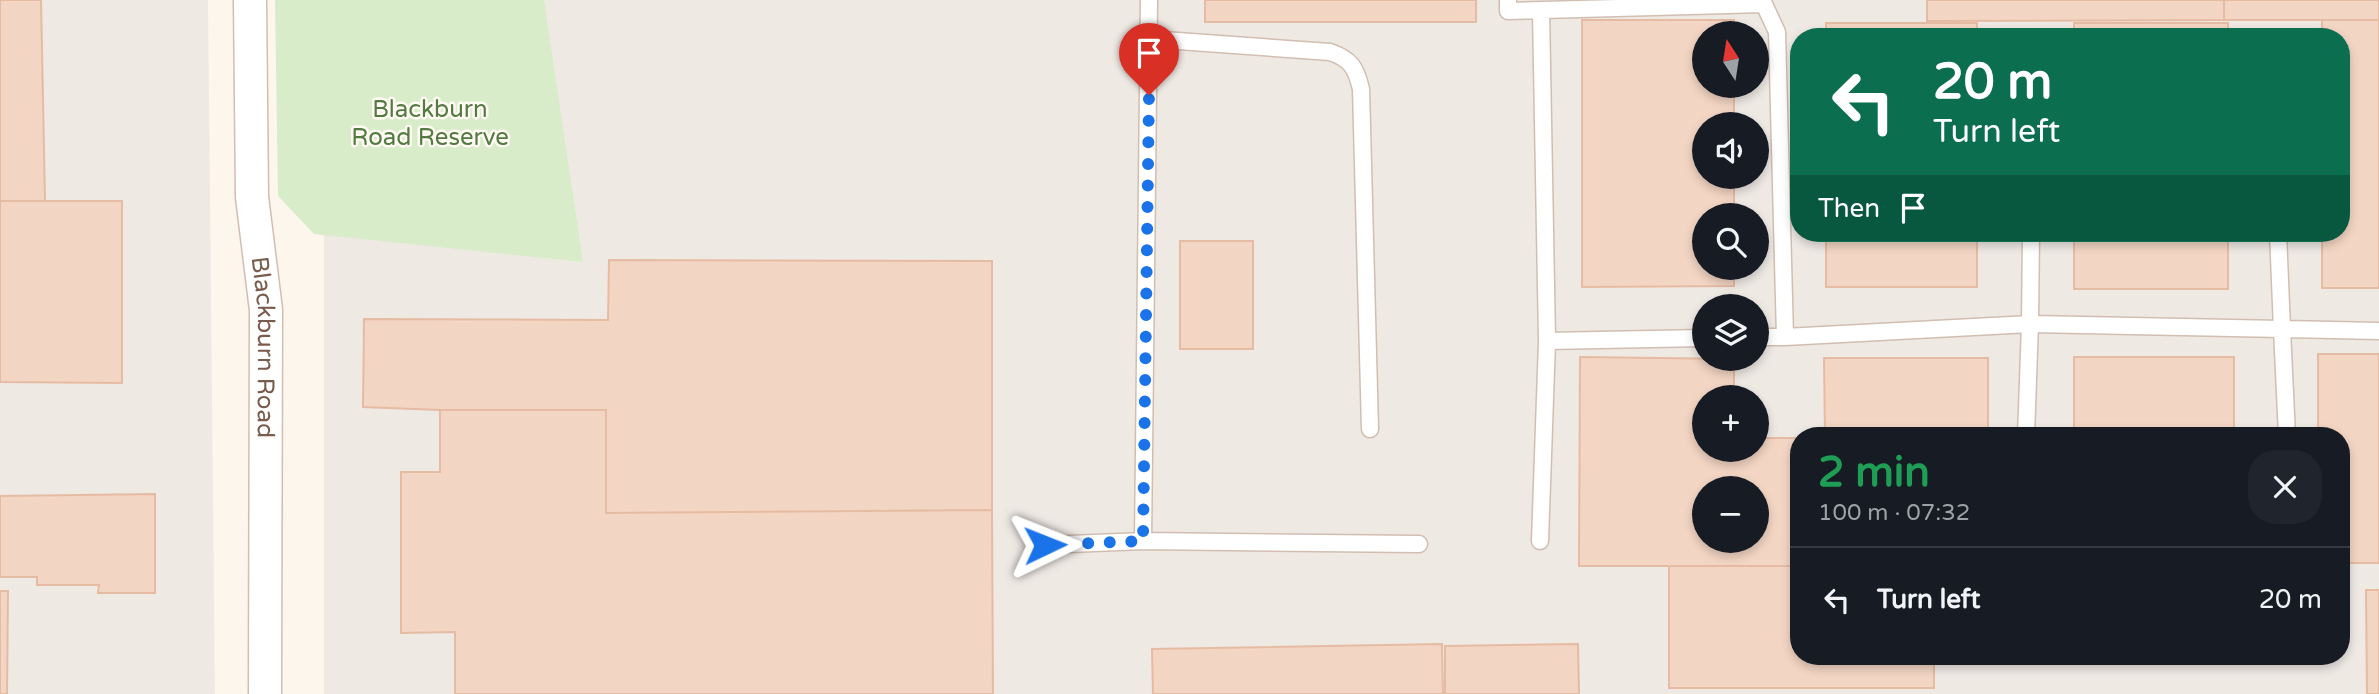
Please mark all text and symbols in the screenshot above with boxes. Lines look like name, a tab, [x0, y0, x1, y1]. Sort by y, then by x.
north arrow	[1692, 21, 1769, 98]
map controls	[1692, 21, 1769, 553]
pin	[1119, 23, 1179, 95]
icon: arrive	[1130, 34, 1168, 72]
text: 20 m	[1933, 53, 2052, 112]
icon: left	[1818, 56, 1909, 147]
park label: Blackburn Road Reserve	[351, 95, 509, 152]
button: sound	[1692, 112, 1769, 189]
text: Turn left	[1933, 113, 2060, 151]
icon: arrive	[1894, 189, 1932, 227]
text: Then	[1818, 193, 1880, 224]
button: search	[1692, 203, 1769, 280]
street label: Blackburn Road	[245, 255, 281, 438]
button: layers	[1692, 294, 1769, 371]
button: +	[1692, 385, 1769, 462]
text: 2 min	[1818, 447, 1930, 498]
button: close	[2248, 450, 2322, 524]
button: −	[1692, 476, 1769, 553]
text: 100 m · 07:32	[1818, 499, 1970, 527]
position arrow	[1008, 508, 1082, 582]
icon: left	[1818, 581, 1856, 619]
text: Turn left	[1877, 584, 1980, 615]
text: 20 m	[2259, 584, 2322, 615]

